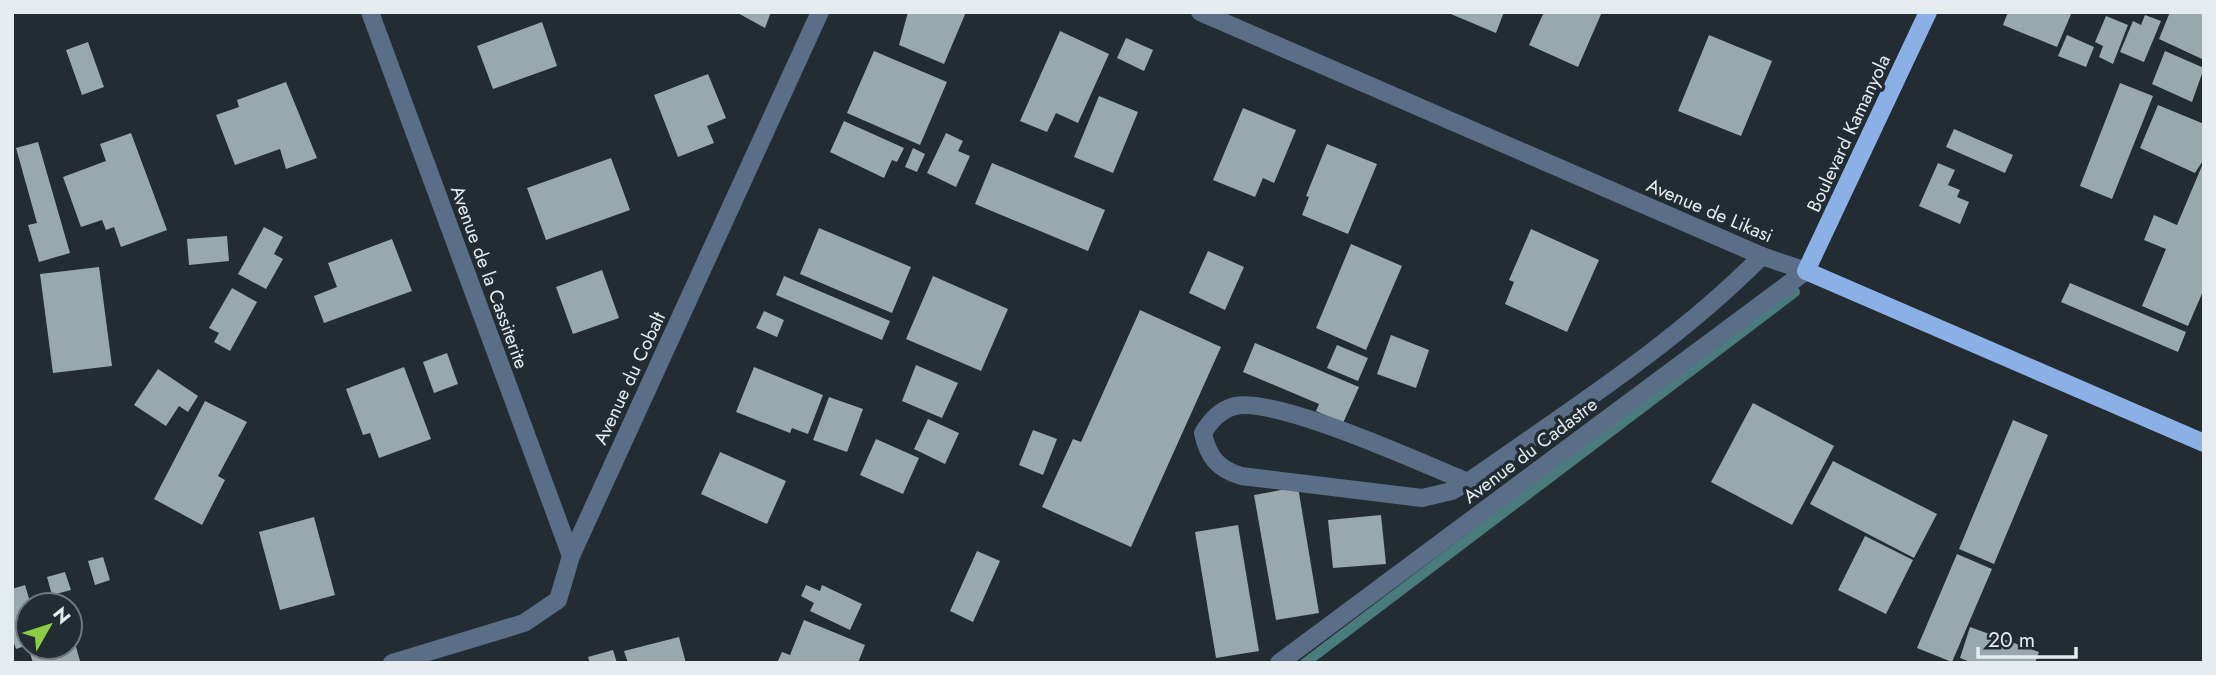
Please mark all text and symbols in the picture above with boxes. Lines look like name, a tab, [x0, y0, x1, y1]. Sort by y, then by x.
street label: Boulevard Kamanyola	[1800, 50, 1897, 216]
street label: Avenue de Likasi	[1642, 172, 1777, 249]
street label: Avenue de la Cassiterite	[444, 182, 535, 373]
street label: Avenue du Cobalt	[587, 307, 672, 449]
street label: Avenue du Cadastre	[1458, 391, 1603, 510]
north arrow	[14, 591, 84, 661]
text: N	[47, 601, 77, 630]
scale bar	[1978, 616, 2076, 660]
text: 20 m	[1988, 625, 2035, 655]

